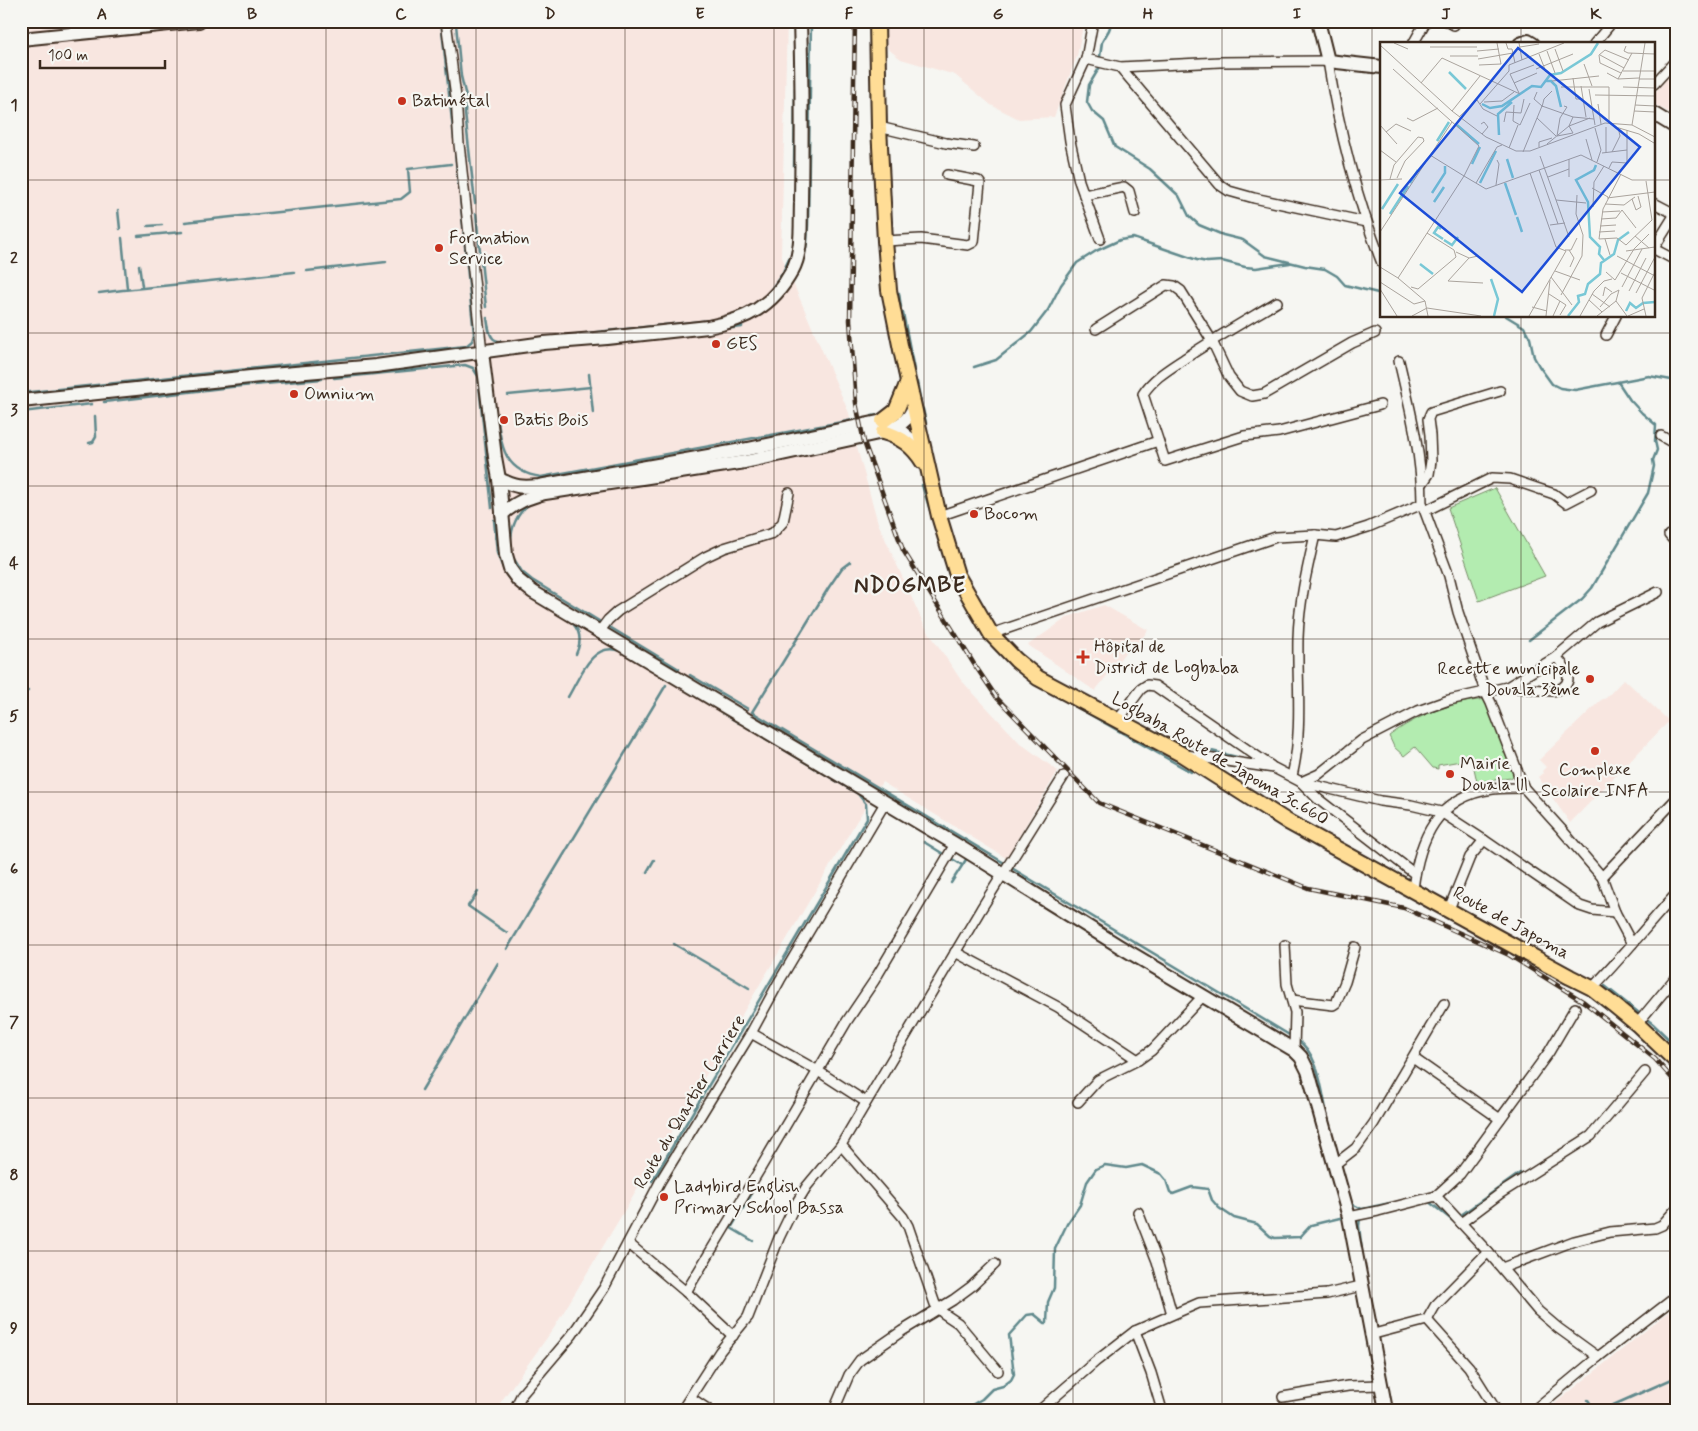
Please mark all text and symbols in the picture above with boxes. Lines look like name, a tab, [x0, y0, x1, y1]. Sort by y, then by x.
text: A	[97, 4, 107, 25]
text: B	[247, 4, 257, 25]
text: C	[395, 4, 407, 25]
text: D	[544, 4, 556, 25]
text: E	[695, 4, 705, 25]
text: F	[845, 4, 854, 25]
text: G	[993, 4, 1004, 25]
text: H	[1143, 4, 1154, 25]
text: I	[1293, 4, 1302, 25]
text: J	[1441, 4, 1451, 25]
text: K	[1590, 4, 1602, 25]
scale bar	[40, 38, 165, 70]
inset map	[1380, 42, 1656, 318]
text: 100 m	[48, 46, 88, 66]
place label: Batimétal	[412, 89, 490, 113]
text: 1	[10, 95, 18, 116]
marker: Batimétal	[396, 95, 408, 107]
place label: Formation Service	[449, 226, 530, 271]
marker: Formation Service	[433, 242, 445, 254]
text: 2	[10, 248, 18, 269]
place label: GES	[726, 332, 758, 356]
marker: GES	[710, 338, 722, 350]
place label: Omnium	[304, 382, 374, 406]
marker: Omnium	[288, 388, 300, 400]
text: 3	[10, 400, 18, 421]
place label: Batis Bois	[514, 408, 588, 432]
marker: Batis Bois	[498, 414, 510, 426]
place label: Bocom	[984, 502, 1038, 526]
marker: Bocom	[968, 508, 980, 520]
text: 4	[9, 553, 19, 574]
district label: NDOGMBE	[854, 572, 966, 600]
place label: Hôpital de District de Logbaba	[1094, 635, 1239, 681]
marker: Hôpital de District de Logbaba	[1076, 650, 1090, 664]
place label: Recette municipale Douala 3ème	[1437, 657, 1580, 702]
marker: Recette municipale Douala 3ème	[1584, 673, 1596, 685]
street label: Logbaba Route de Japoma 3c.660	[1106, 687, 1333, 833]
text: 5	[9, 706, 19, 727]
marker: Complexe Scolaire INFA	[1589, 745, 1601, 757]
place label: Mairie Douala lll	[1460, 752, 1528, 797]
place label: Complexe Scolaire INFA	[1541, 758, 1649, 803]
marker: Mairie Douala lll	[1444, 768, 1456, 780]
text: 6	[10, 859, 18, 880]
street label: Route de Japoma	[1448, 881, 1574, 965]
street label: Route du Quartier Carriere	[628, 1010, 752, 1194]
text: 7	[9, 1012, 19, 1033]
text: 8	[9, 1165, 19, 1186]
place label: Ladybird English Primary School Bassa	[674, 1175, 844, 1220]
marker: Ladybird English Primary School Bassa	[658, 1191, 670, 1203]
text: 9	[10, 1318, 18, 1339]

